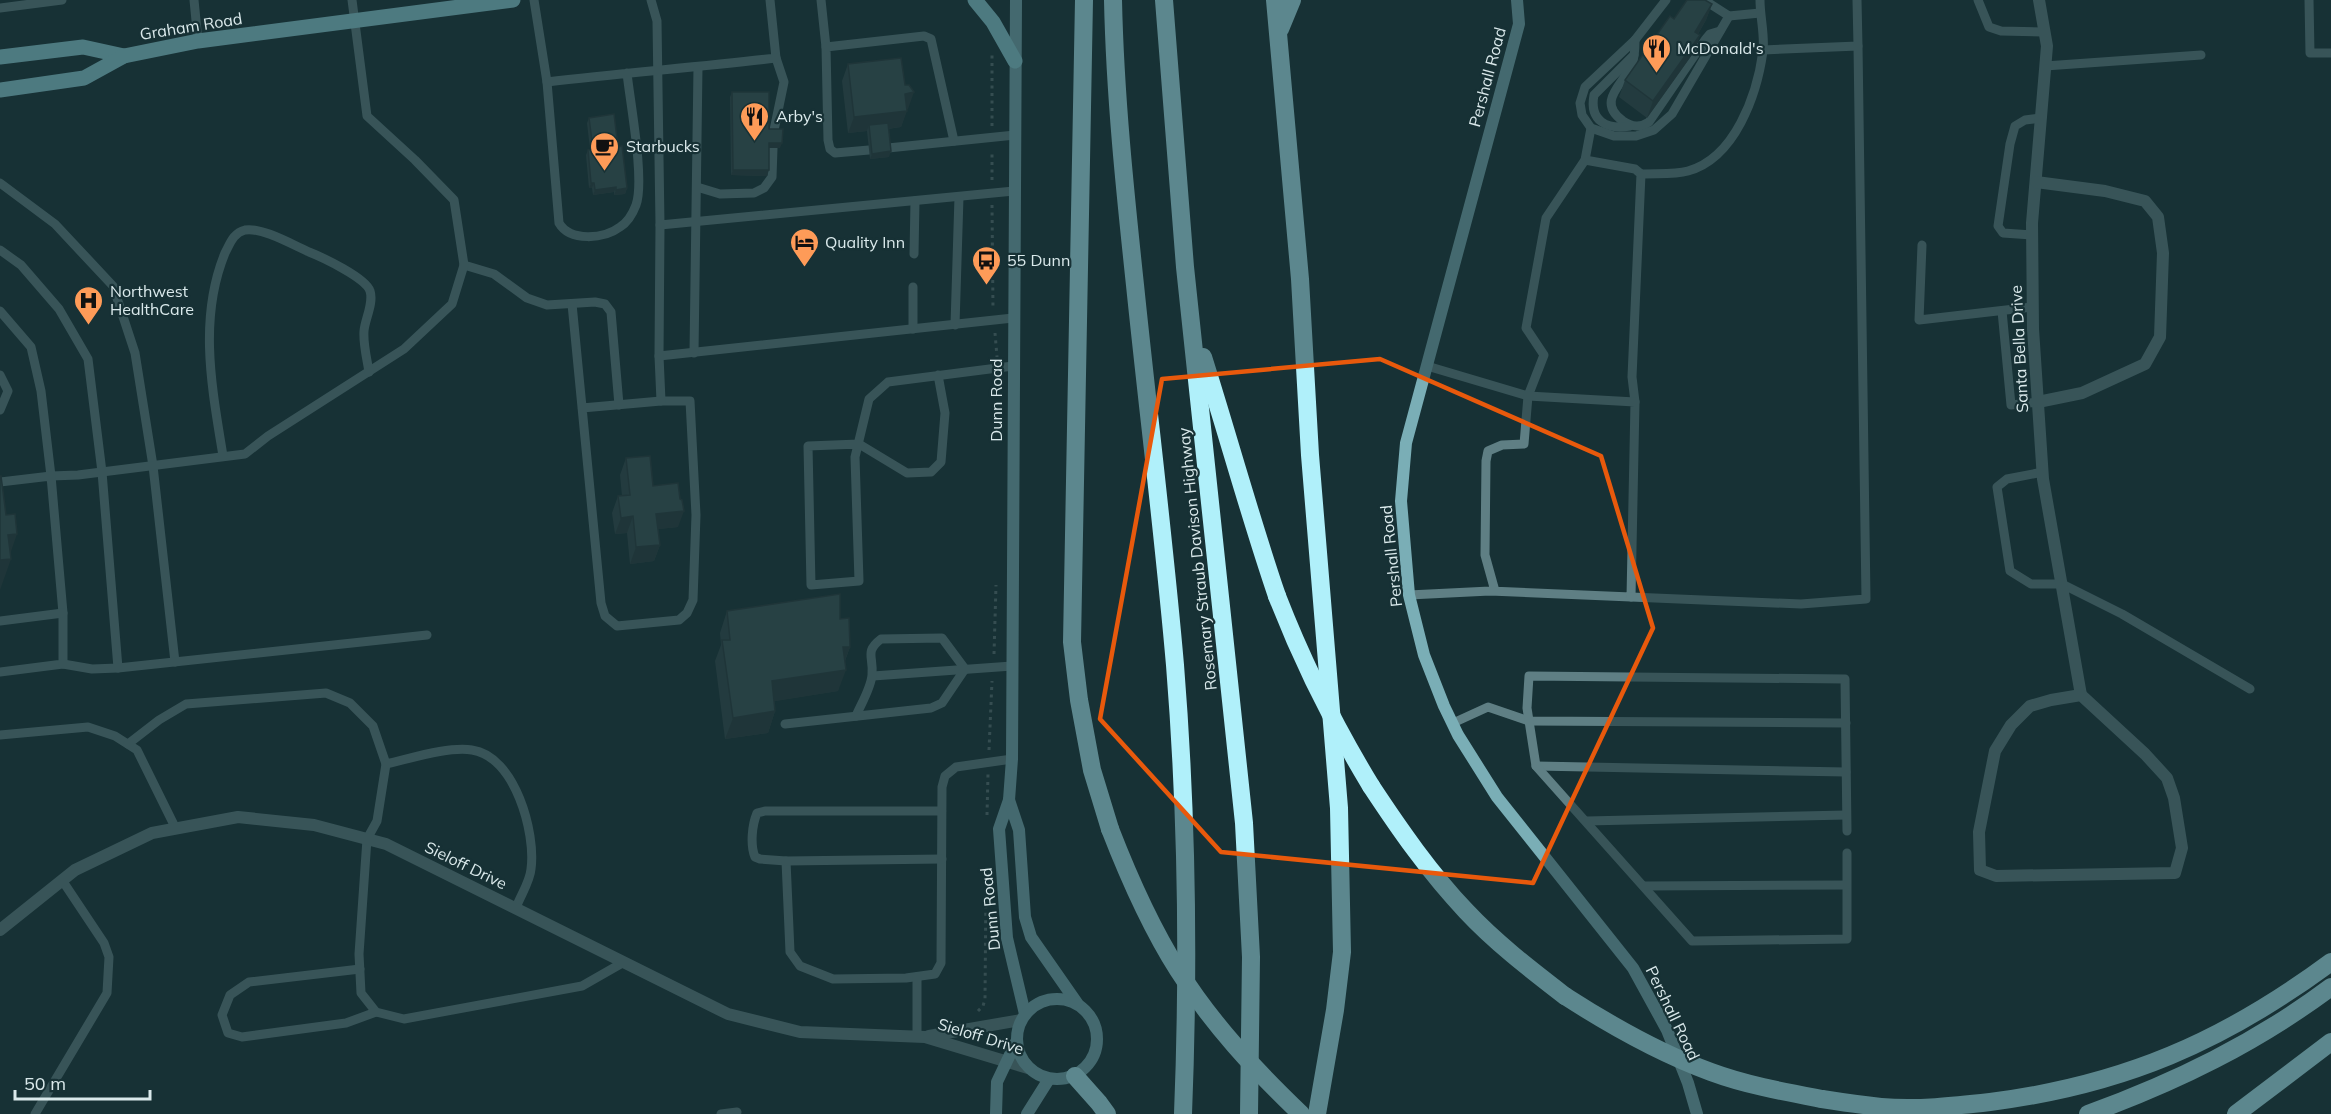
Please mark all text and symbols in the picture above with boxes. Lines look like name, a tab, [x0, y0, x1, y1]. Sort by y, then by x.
street label: Graham Road	[138, 8, 244, 44]
street label: Pershall Road	[1464, 25, 1510, 129]
restaurant icon: McDonald's	[1640, 32, 1672, 74]
place label: McDonald's	[1677, 38, 1764, 58]
restaurant icon: Arby's	[739, 100, 771, 142]
place label: Arby's	[776, 106, 823, 126]
cafe icon: Starbucks	[589, 130, 621, 172]
place label: Starbucks	[626, 136, 700, 156]
hotel icon: Quality Inn	[788, 226, 820, 268]
place label: Quality Inn	[825, 232, 905, 252]
bus stop icon: 55 Dunn	[970, 244, 1002, 286]
place label: 55 Dunn	[1007, 250, 1070, 270]
place label: Northwest HealthCare	[110, 281, 194, 319]
hospital icon: Northwest HealthCare	[73, 284, 105, 326]
street label: Santa Bella Drive	[2006, 285, 2032, 413]
street label: Dunn Road	[986, 358, 1006, 442]
street label: Rosemary Straub Davison Highway	[1173, 426, 1221, 691]
street label: Pershall Road	[1376, 504, 1406, 608]
street label: Sieloff Drive	[422, 837, 510, 893]
street label: Dunn Road	[976, 867, 1004, 951]
street label: Pershall Road	[1642, 963, 1704, 1063]
street label: Sieloff Drive	[936, 1013, 1026, 1059]
scale bar	[15, 1063, 150, 1101]
text: 50 m	[24, 1072, 66, 1095]

